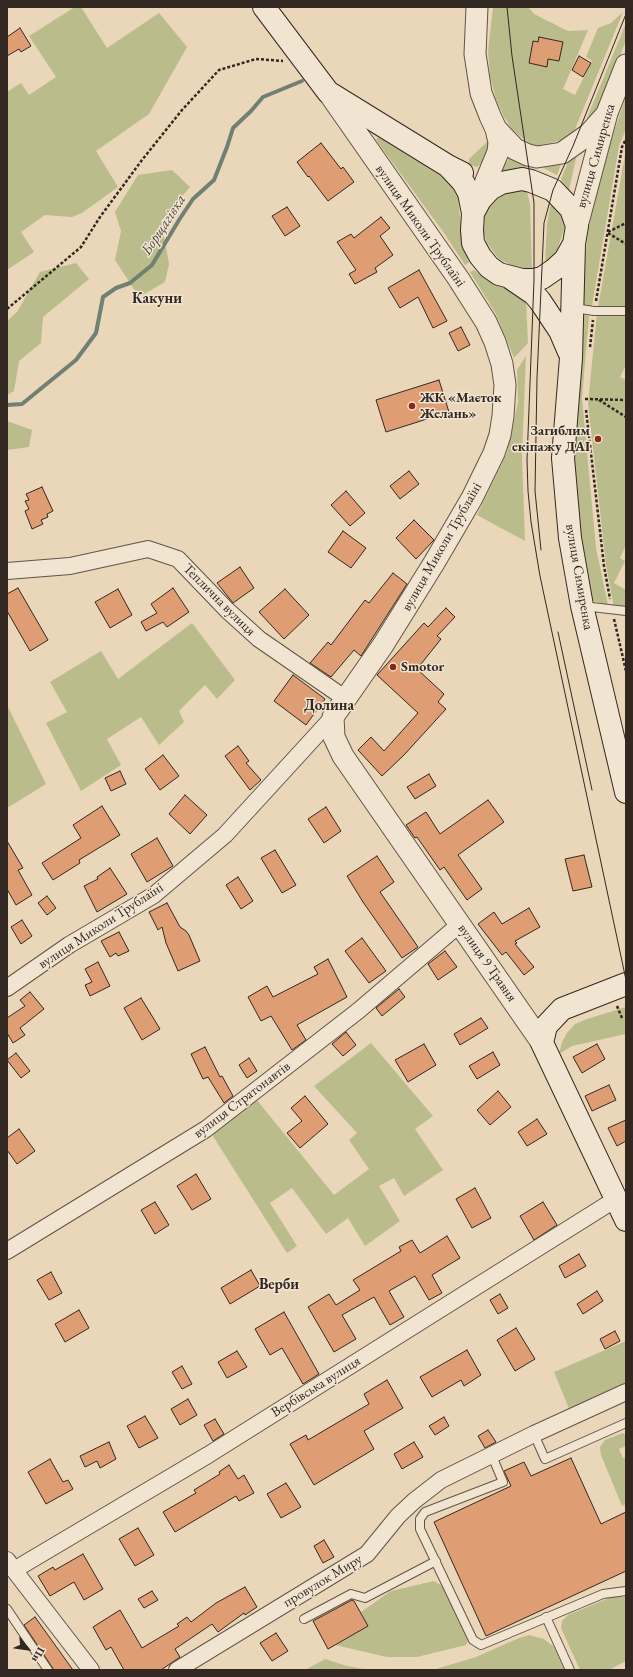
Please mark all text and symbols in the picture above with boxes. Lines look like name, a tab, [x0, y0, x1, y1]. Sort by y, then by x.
street label: вулиця Симиренка	[573, 102, 619, 210]
street label: вулиця Миколи Трублаїні	[371, 162, 469, 290]
water label: Борщагівка	[138, 191, 190, 259]
district label: Какуни	[132, 290, 182, 308]
place label: ЖК «Маєток Желань»	[420, 390, 502, 422]
marker: ЖК «Маєток Желань»	[407, 401, 417, 411]
place label: Загиблим екіпажу ДАІ	[512, 423, 590, 456]
marker: Загиблим екіпажу ДАІ	[593, 434, 603, 444]
street label: вулиця Миколи Трублаїні	[398, 480, 486, 614]
street label: вулиця Симиренка	[561, 523, 597, 631]
street label: Теплична вулиця	[179, 560, 259, 640]
place label: Smotor	[401, 659, 444, 675]
marker: Smotor	[388, 662, 398, 672]
district label: Долина	[304, 697, 354, 715]
street label: вулиця Миколи Трублаїні	[35, 879, 167, 973]
street label: вулиця 9 Травня	[454, 921, 520, 1005]
street label: вулиця Стратонавтів	[190, 1058, 294, 1142]
district label: Верби	[259, 1276, 299, 1294]
street label: Вербівська вулиця	[268, 1353, 364, 1421]
street label: провулок Миру	[281, 1551, 365, 1611]
north arrow	[8, 1629, 48, 1669]
text: Пн	[29, 1645, 48, 1665]

